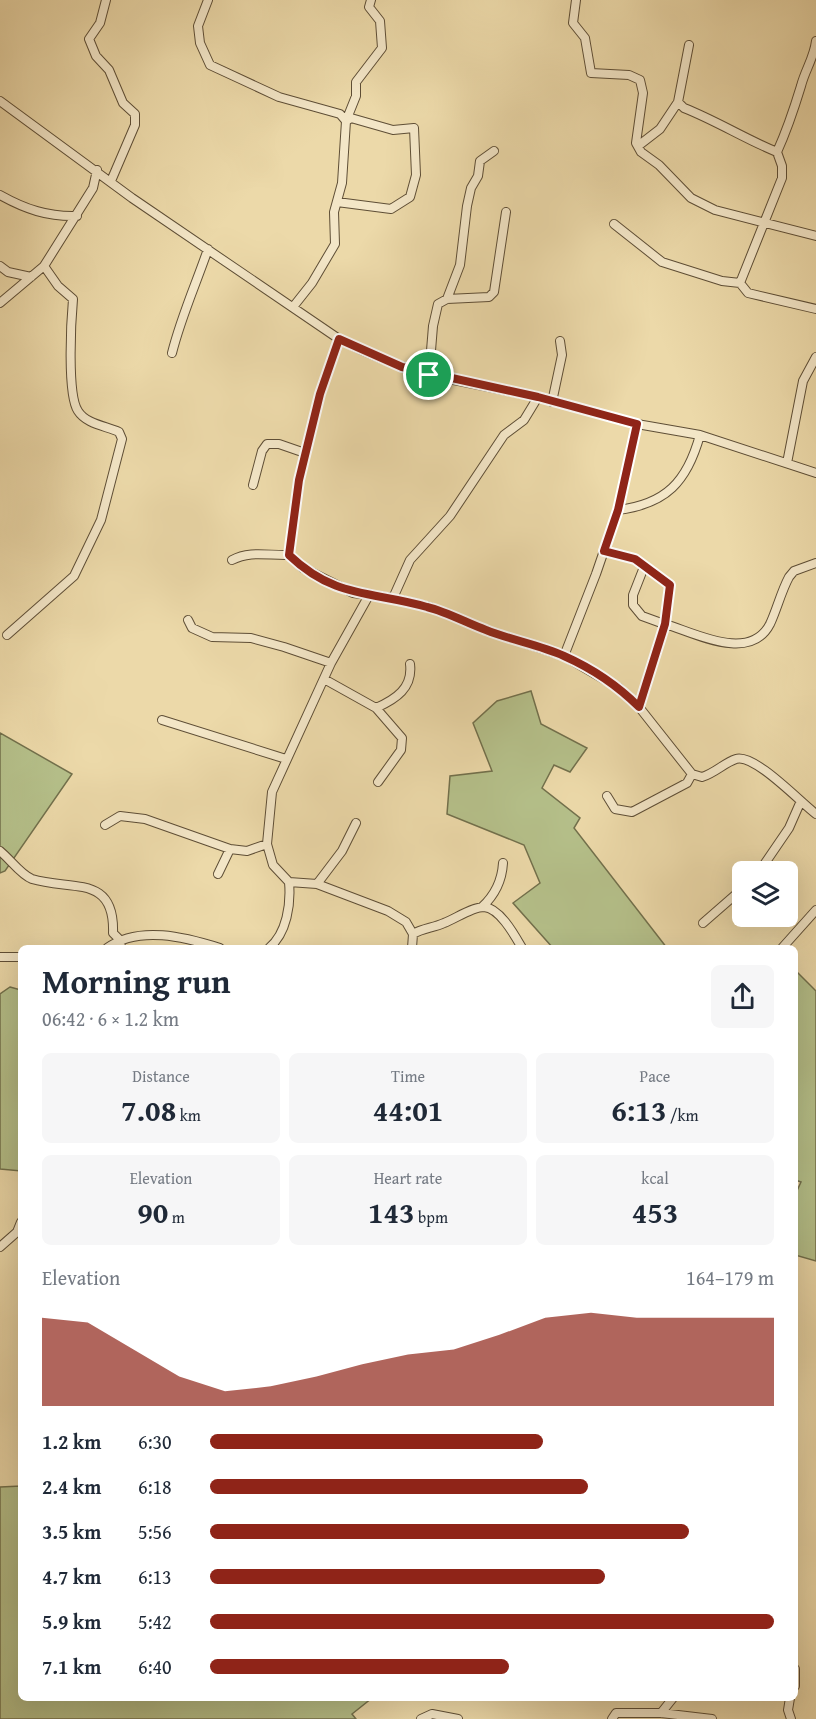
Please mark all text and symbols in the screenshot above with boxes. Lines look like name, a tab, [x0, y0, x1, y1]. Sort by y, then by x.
pin	[403, 349, 454, 400]
icon: arrive	[412, 358, 445, 391]
map controls	[732, 861, 798, 927]
button: layers	[732, 861, 798, 927]
text: Morning run	[42, 957, 231, 1005]
button: share	[711, 965, 774, 1028]
text: 06:42 · 6 × 1.2 km	[42, 1004, 179, 1033]
text: Distance	[132, 1064, 190, 1088]
text: Time	[391, 1064, 425, 1088]
text: Pace	[640, 1064, 670, 1088]
text: 7.08	[121, 1088, 176, 1132]
text: 44:01	[373, 1088, 443, 1132]
text: 6:13	[611, 1088, 666, 1132]
text: km	[176, 1103, 201, 1127]
text: /km	[666, 1103, 699, 1127]
text: Elevation	[130, 1166, 192, 1190]
text: Heart rate	[374, 1166, 442, 1190]
text: kcal	[641, 1166, 669, 1190]
text: 90	[137, 1190, 168, 1234]
text: 143	[368, 1190, 415, 1234]
text: 453	[632, 1190, 678, 1234]
text: m	[168, 1205, 185, 1229]
text: bpm	[415, 1205, 448, 1229]
text: Elevation	[42, 1263, 120, 1292]
text: 164–179 m	[686, 1263, 774, 1292]
text: 1.2 km	[42, 1427, 101, 1456]
text: 6:30	[138, 1427, 172, 1456]
text: 2.4 km	[42, 1472, 101, 1501]
text: 6:18	[138, 1472, 172, 1501]
text: 3.5 km	[42, 1517, 101, 1546]
text: 5:56	[138, 1517, 172, 1546]
text: 4.7 km	[42, 1562, 101, 1591]
text: 6:13	[138, 1562, 172, 1591]
text: 5.9 km	[42, 1607, 101, 1636]
text: 5:42	[138, 1607, 172, 1636]
text: 7.1 km	[42, 1652, 101, 1681]
text: 6:40	[138, 1652, 172, 1681]

